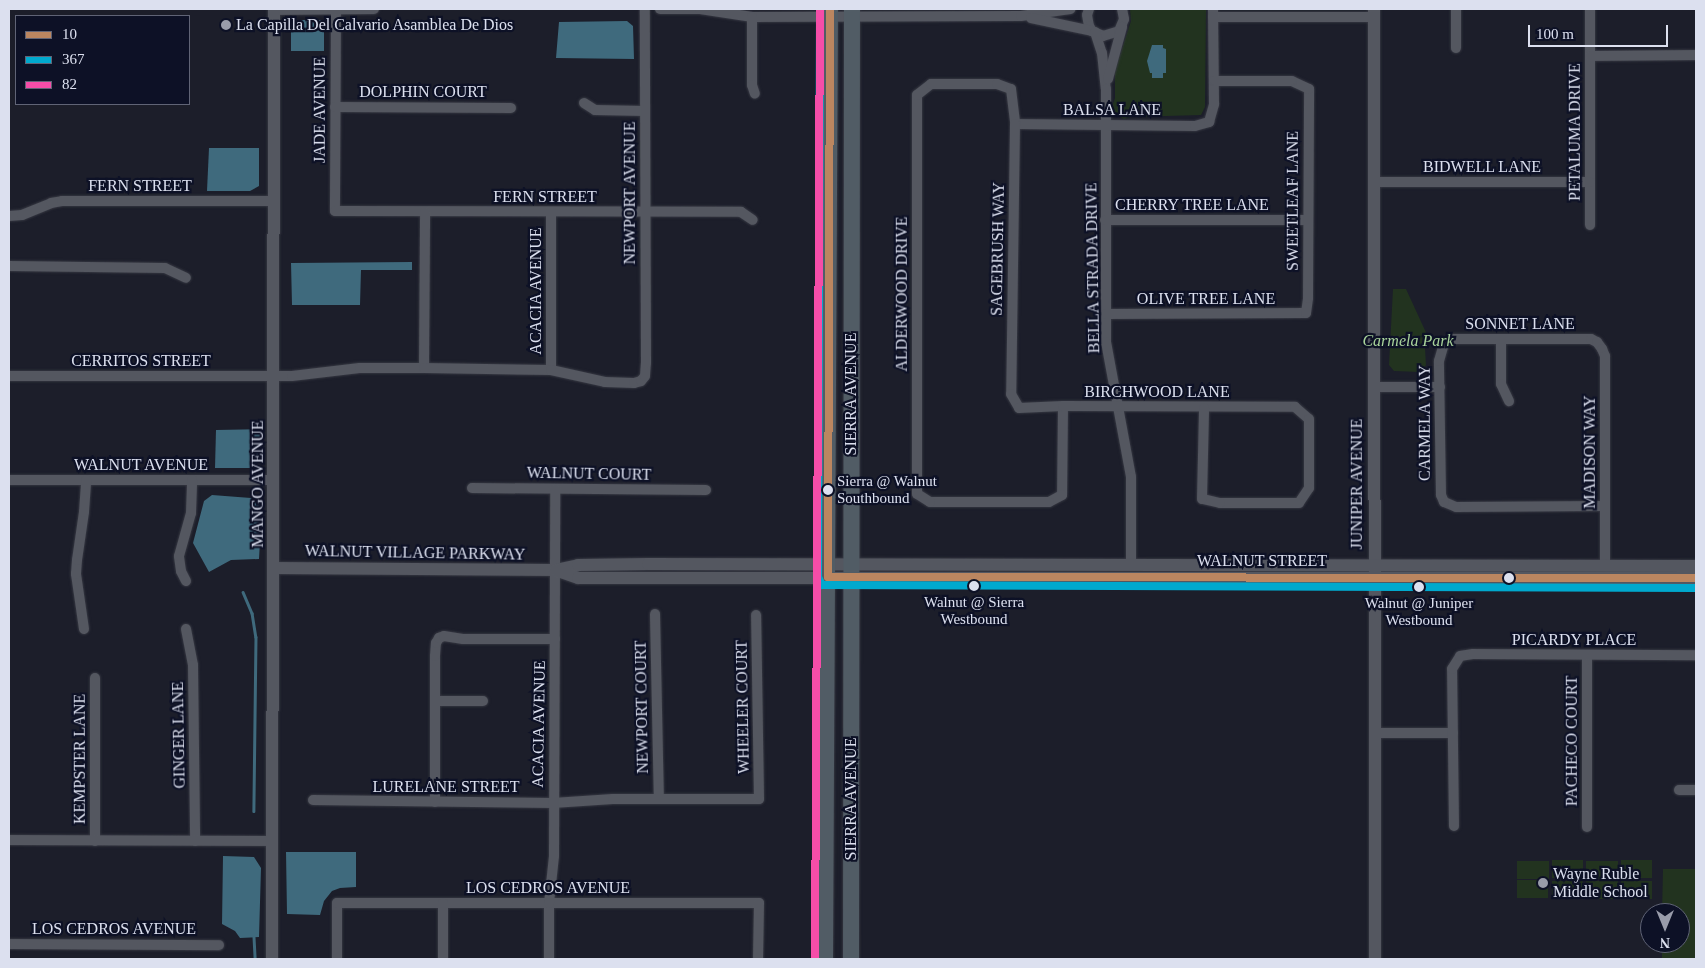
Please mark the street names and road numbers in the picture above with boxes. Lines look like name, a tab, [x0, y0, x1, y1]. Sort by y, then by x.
street label: JADE AVENUE	[310, 57, 330, 163]
street label: PETALUMA DRIVE	[1565, 63, 1585, 201]
street label: DOLPHIN COURT	[359, 82, 487, 102]
street label: BALSA LANE	[1062, 100, 1162, 120]
street label: NEWPORT AVENUE	[620, 121, 640, 265]
street label: SWEETLEAF LANE	[1283, 131, 1303, 271]
street label: BIDWELL LANE	[1423, 157, 1541, 177]
street label: FERN STREET	[88, 176, 192, 196]
street label: SAGEBRUSH WAY	[987, 182, 1009, 316]
street label: BELLA STRADA DRIVE	[1082, 182, 1104, 354]
street label: FERN STREET	[493, 187, 597, 207]
street label: CHERRY TREE LANE	[1115, 195, 1269, 215]
street label: ALDERWOOD DRIVE	[892, 216, 912, 372]
street label: ACACIA AVENUE	[526, 226, 546, 356]
street label: OLIVE TREE LANE	[1137, 289, 1275, 309]
street label: SONNET LANE	[1465, 314, 1575, 334]
street label: SIERRA AVENUE	[841, 332, 861, 456]
street label: CERRITOS STREET	[71, 351, 211, 371]
street label: CARMELA WAY	[1415, 364, 1435, 482]
street label: BIRCHWOOD LANE	[1084, 382, 1230, 402]
street label: MADISON WAY	[1580, 395, 1600, 509]
street label: JUNIPER AVENUE	[1347, 418, 1367, 550]
street label: MANGO AVENUE	[248, 420, 268, 548]
street label: WALNUT AVENUE	[73, 455, 209, 475]
street label: WALNUT COURT	[526, 463, 652, 485]
street label: WALNUT VILLAGE PARKWAY	[304, 541, 526, 565]
street label: WALNUT STREET	[1197, 551, 1327, 571]
street label: PICARDY PLACE	[1512, 630, 1636, 650]
street label: NEWPORT COURT	[631, 640, 653, 774]
street label: WHEELER COURT	[732, 640, 754, 774]
street label: ACACIA AVENUE	[528, 659, 550, 789]
street label: PACHECO COURT	[1562, 676, 1582, 806]
street label: GINGER LANE	[168, 681, 190, 789]
street label: KEMPSTER LANE	[70, 694, 90, 824]
street label: SIERRA AVENUE	[841, 737, 861, 861]
street label: LURELANE STREET	[372, 777, 520, 797]
street label: LOS CEDROS AVENUE	[465, 878, 631, 898]
street label: LOS CEDROS AVENUE	[31, 919, 197, 939]

